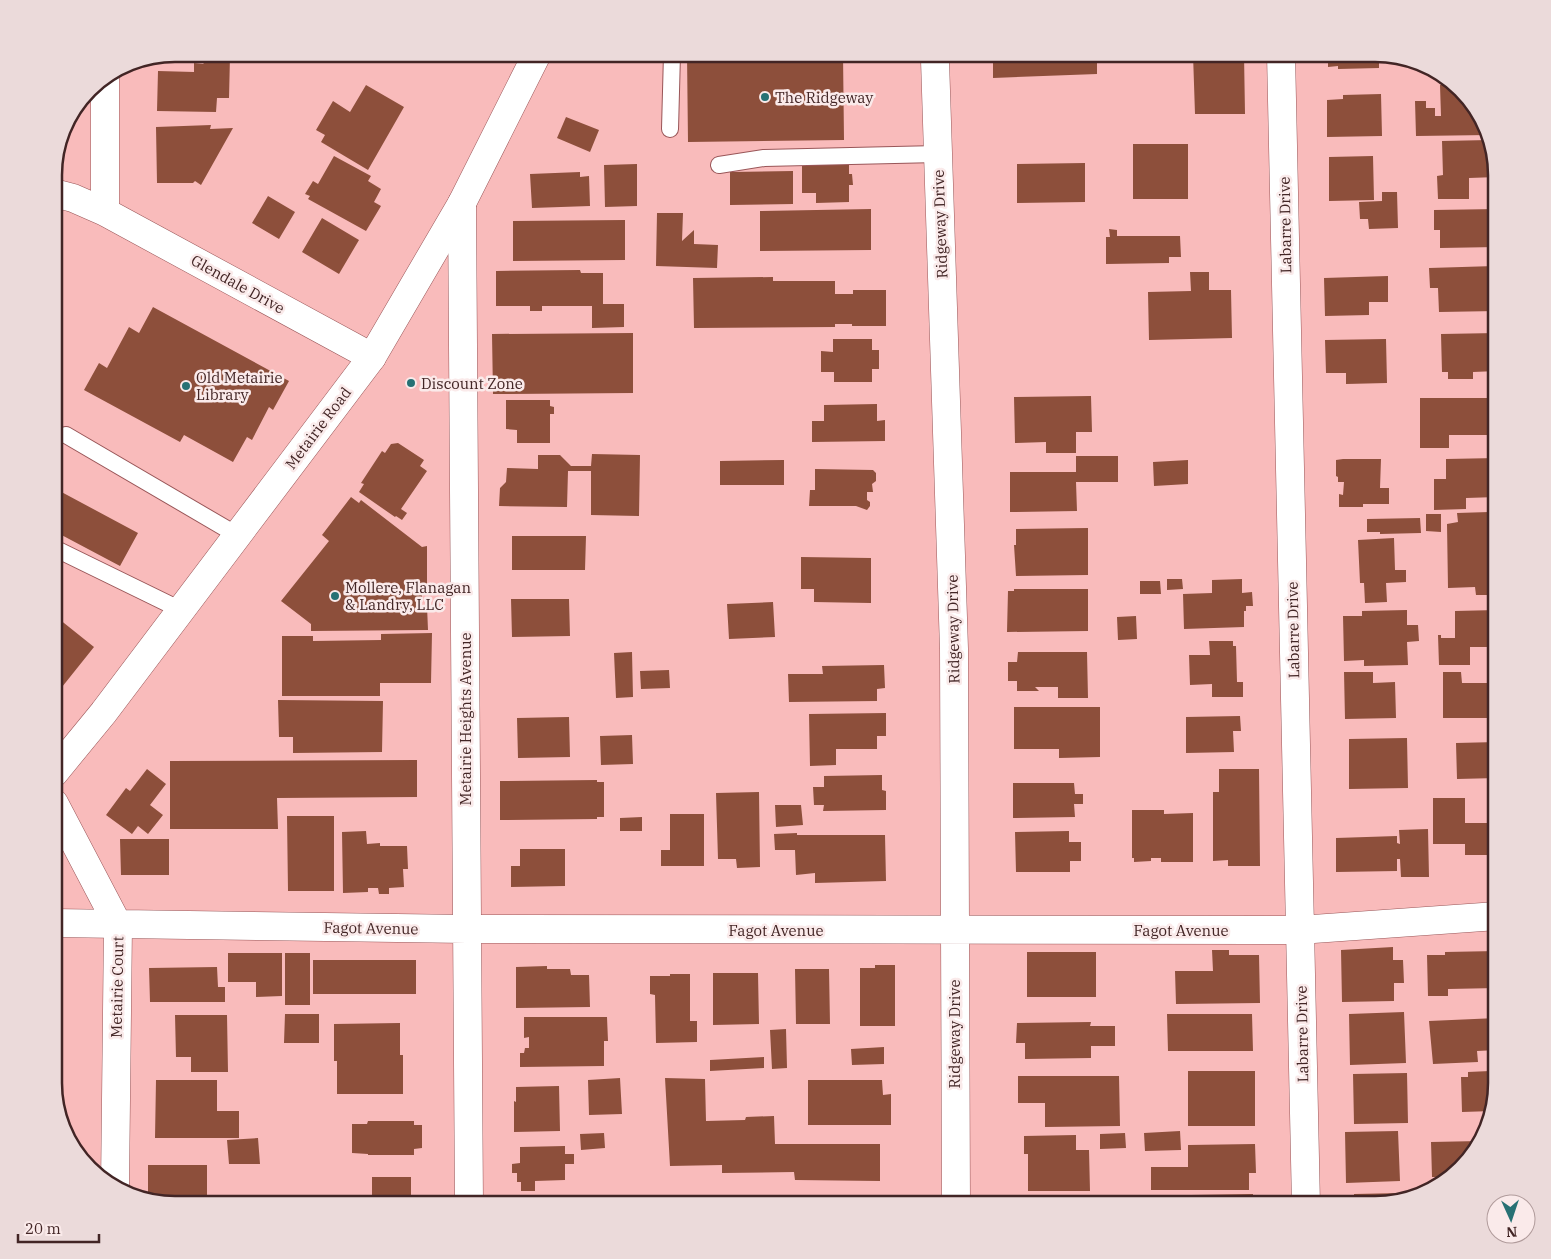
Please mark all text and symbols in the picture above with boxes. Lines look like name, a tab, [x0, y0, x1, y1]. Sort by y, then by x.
place label: The Ridgeway	[775, 88, 873, 107]
marker: The Ridgeway	[759, 91, 771, 103]
street label: Ridgeway Drive	[929, 169, 951, 279]
street label: Labarre Drive	[1275, 176, 1295, 274]
street label: Glendale Drive	[188, 250, 288, 318]
place label: Old Metairie Library	[196, 368, 283, 404]
place label: Discount Zone	[421, 374, 523, 393]
marker: Discount Zone	[405, 377, 417, 389]
marker: Old Metairie Library	[180, 380, 192, 392]
street label: Metairie Road	[281, 383, 355, 473]
street label: Ridgeway Drive	[943, 574, 963, 684]
place label: Mollere, Flanagan & Landry, LLC	[345, 578, 472, 614]
street label: Labarre Drive	[1283, 581, 1303, 679]
marker: Mollere, Flanagan & Landry, LLC	[329, 590, 341, 602]
street label: Metairie Heights Avenue	[456, 632, 475, 806]
street label: Fagot Avenue	[323, 918, 419, 938]
street label: Fagot Avenue	[729, 921, 823, 940]
street label: Fagot Avenue	[1134, 921, 1228, 940]
street label: Metairie Court	[107, 936, 127, 1038]
street label: Ridgeway Drive	[945, 980, 964, 1088]
street label: Labarre Drive	[1292, 985, 1312, 1083]
north arrow	[1486, 1194, 1536, 1244]
scale bar	[18, 1212, 99, 1244]
text: 20 m	[25, 1219, 61, 1238]
text: N	[1506, 1223, 1518, 1241]

